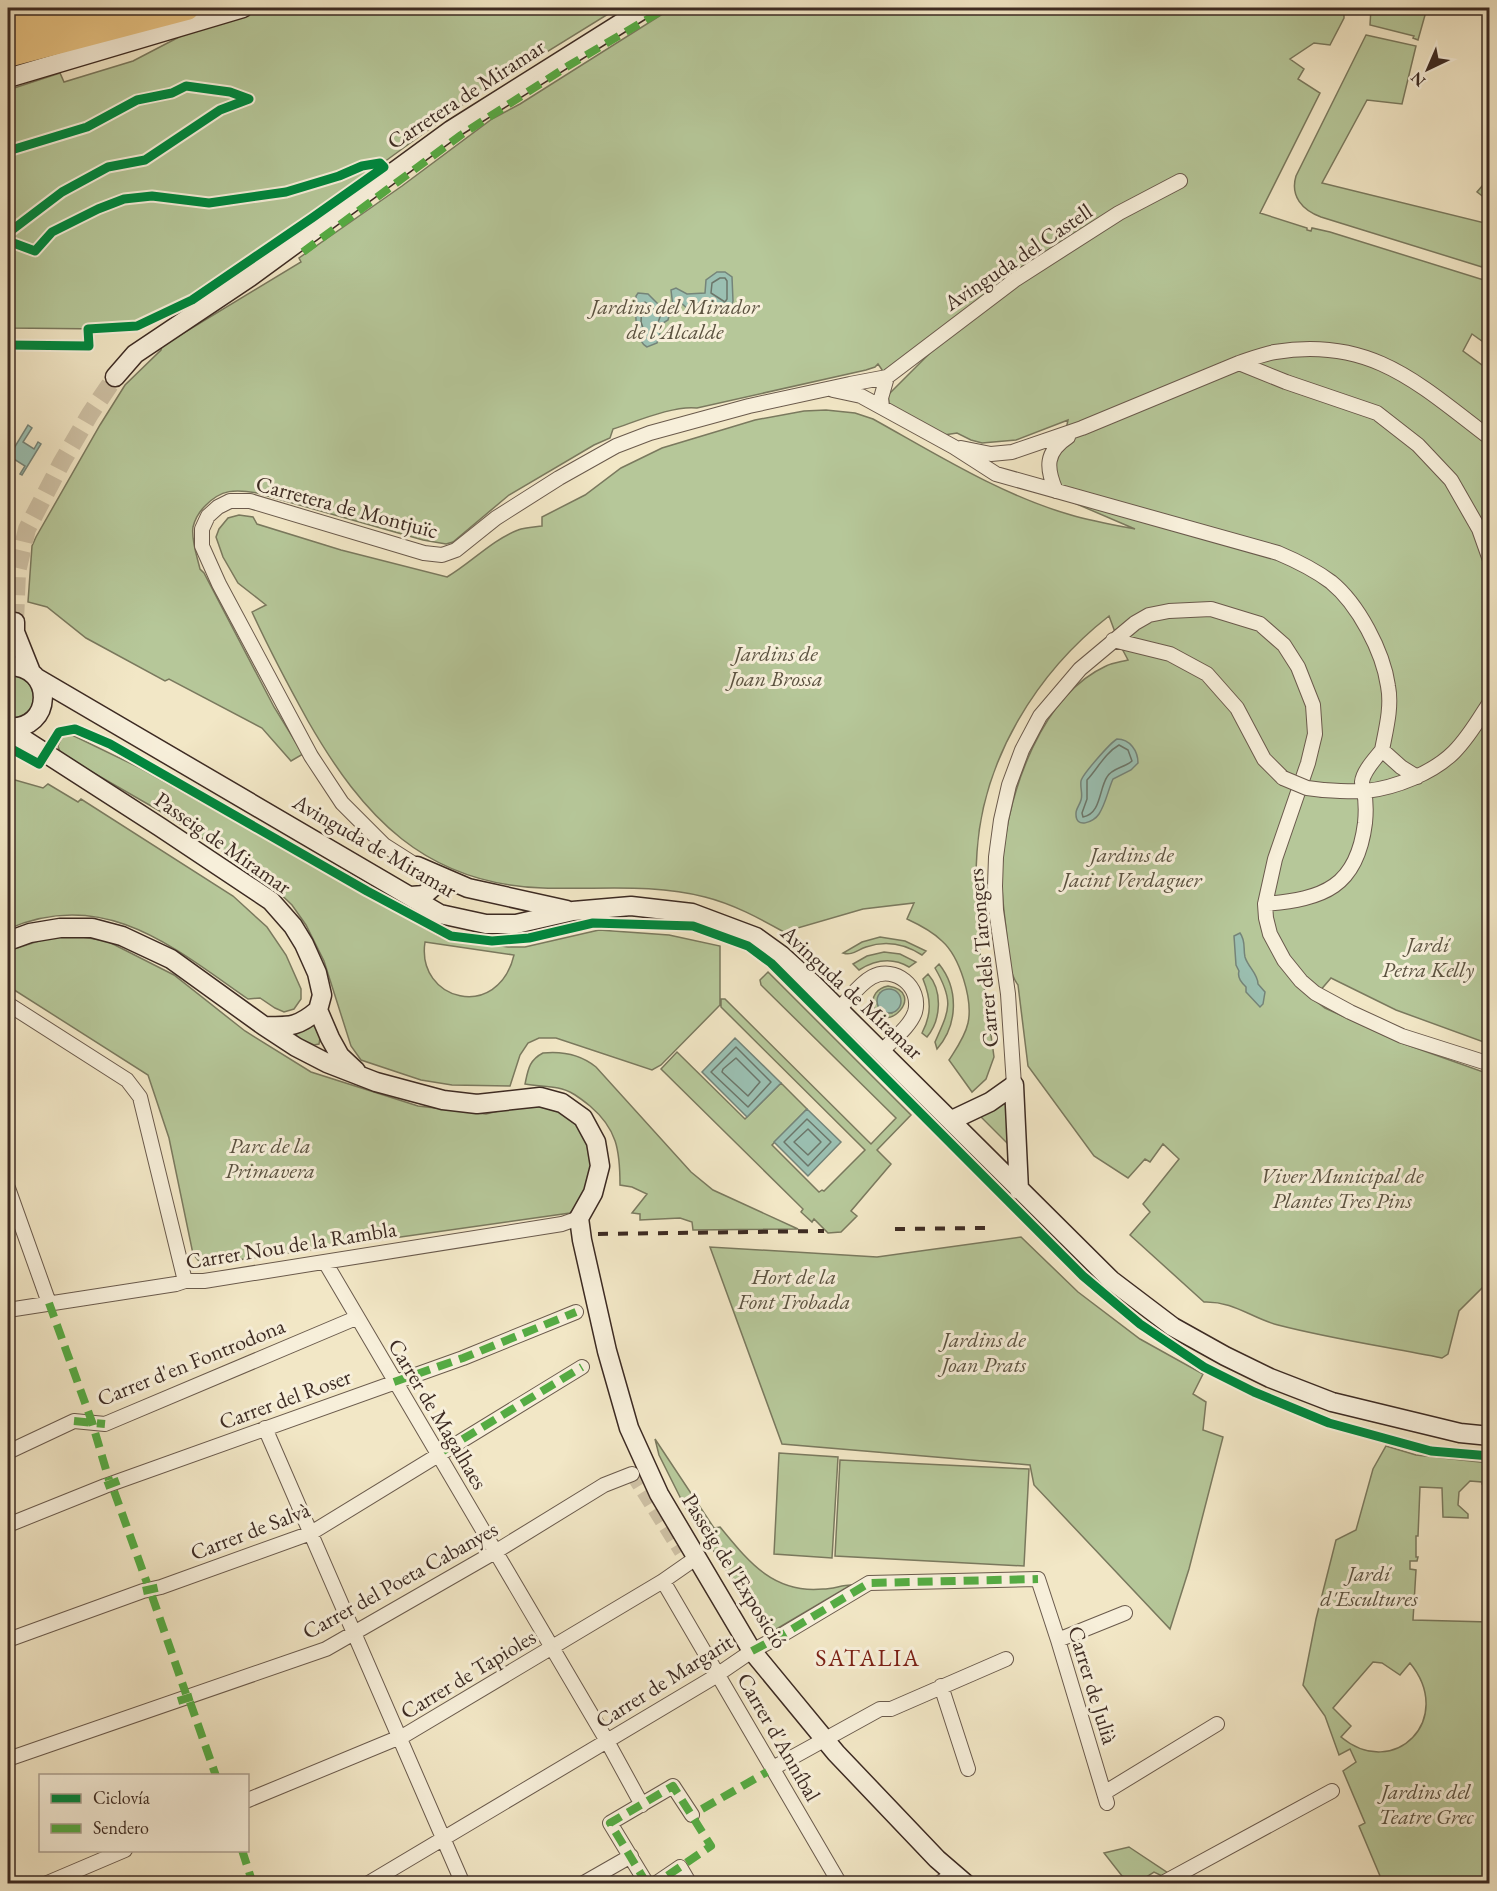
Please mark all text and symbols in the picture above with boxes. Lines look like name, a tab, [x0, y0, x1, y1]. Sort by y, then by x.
street label: Carretera de Miramar	[382, 32, 551, 156]
north arrow	[1398, 39, 1458, 99]
text: N	[1406, 67, 1430, 91]
street label: Avinguda del Castell	[937, 197, 1098, 318]
park label: Jardins del Mirador de l'Alcalde	[586, 292, 761, 346]
street label: Carretera de Montjuïc	[253, 469, 441, 545]
park label: Jardins de Joan Brossa	[724, 639, 823, 693]
street label: Passeig de Miramar	[149, 785, 298, 901]
street label: Avinguda de Miramar	[287, 787, 463, 905]
park label: Jardins de Jacint Verdaguer	[1057, 840, 1203, 894]
street label: Carrer dels Tarongers	[961, 867, 1005, 1049]
street label: Avinguda de Miramar	[774, 918, 930, 1066]
park label: Jardí Petra Kelly	[1382, 930, 1474, 984]
park label: Parc de la Primavera	[225, 1131, 315, 1185]
park label: Viver Municipal de Plantes Tres Pins	[1260, 1161, 1424, 1215]
street label: Carrer Nou de la Rambla	[184, 1214, 399, 1276]
park label: Hort de la Font Trobada	[736, 1262, 851, 1316]
street label: Carrer d'en Fontrodona	[93, 1311, 289, 1413]
park label: Jardins de Joan Prats	[937, 1325, 1027, 1379]
street label: Carrer de Magalhaes	[382, 1333, 494, 1495]
street label: Carrer del Roser	[215, 1361, 356, 1436]
street label: Passeig de l'Exposició	[676, 1488, 794, 1654]
street label: Carrer de Salvà	[186, 1495, 314, 1567]
street label: Carrer del Poeta Cabanyes	[297, 1514, 503, 1646]
park label: Jardí d'Escultures	[1320, 1559, 1419, 1613]
street label: Carrer de Tapioles	[395, 1622, 541, 1726]
street label: Carrer de Julià	[1061, 1622, 1125, 1748]
street label: Carrer de Margarit	[590, 1627, 738, 1735]
district label: SATALIA	[815, 1642, 921, 1673]
street label: Carrer d'Anníbal	[731, 1668, 827, 1806]
legend	[39, 1774, 249, 1852]
park label: Jardins del Teatre Grec	[1376, 1777, 1475, 1831]
text: Ciclovía	[93, 1786, 151, 1809]
text: Sendero	[93, 1816, 149, 1839]

